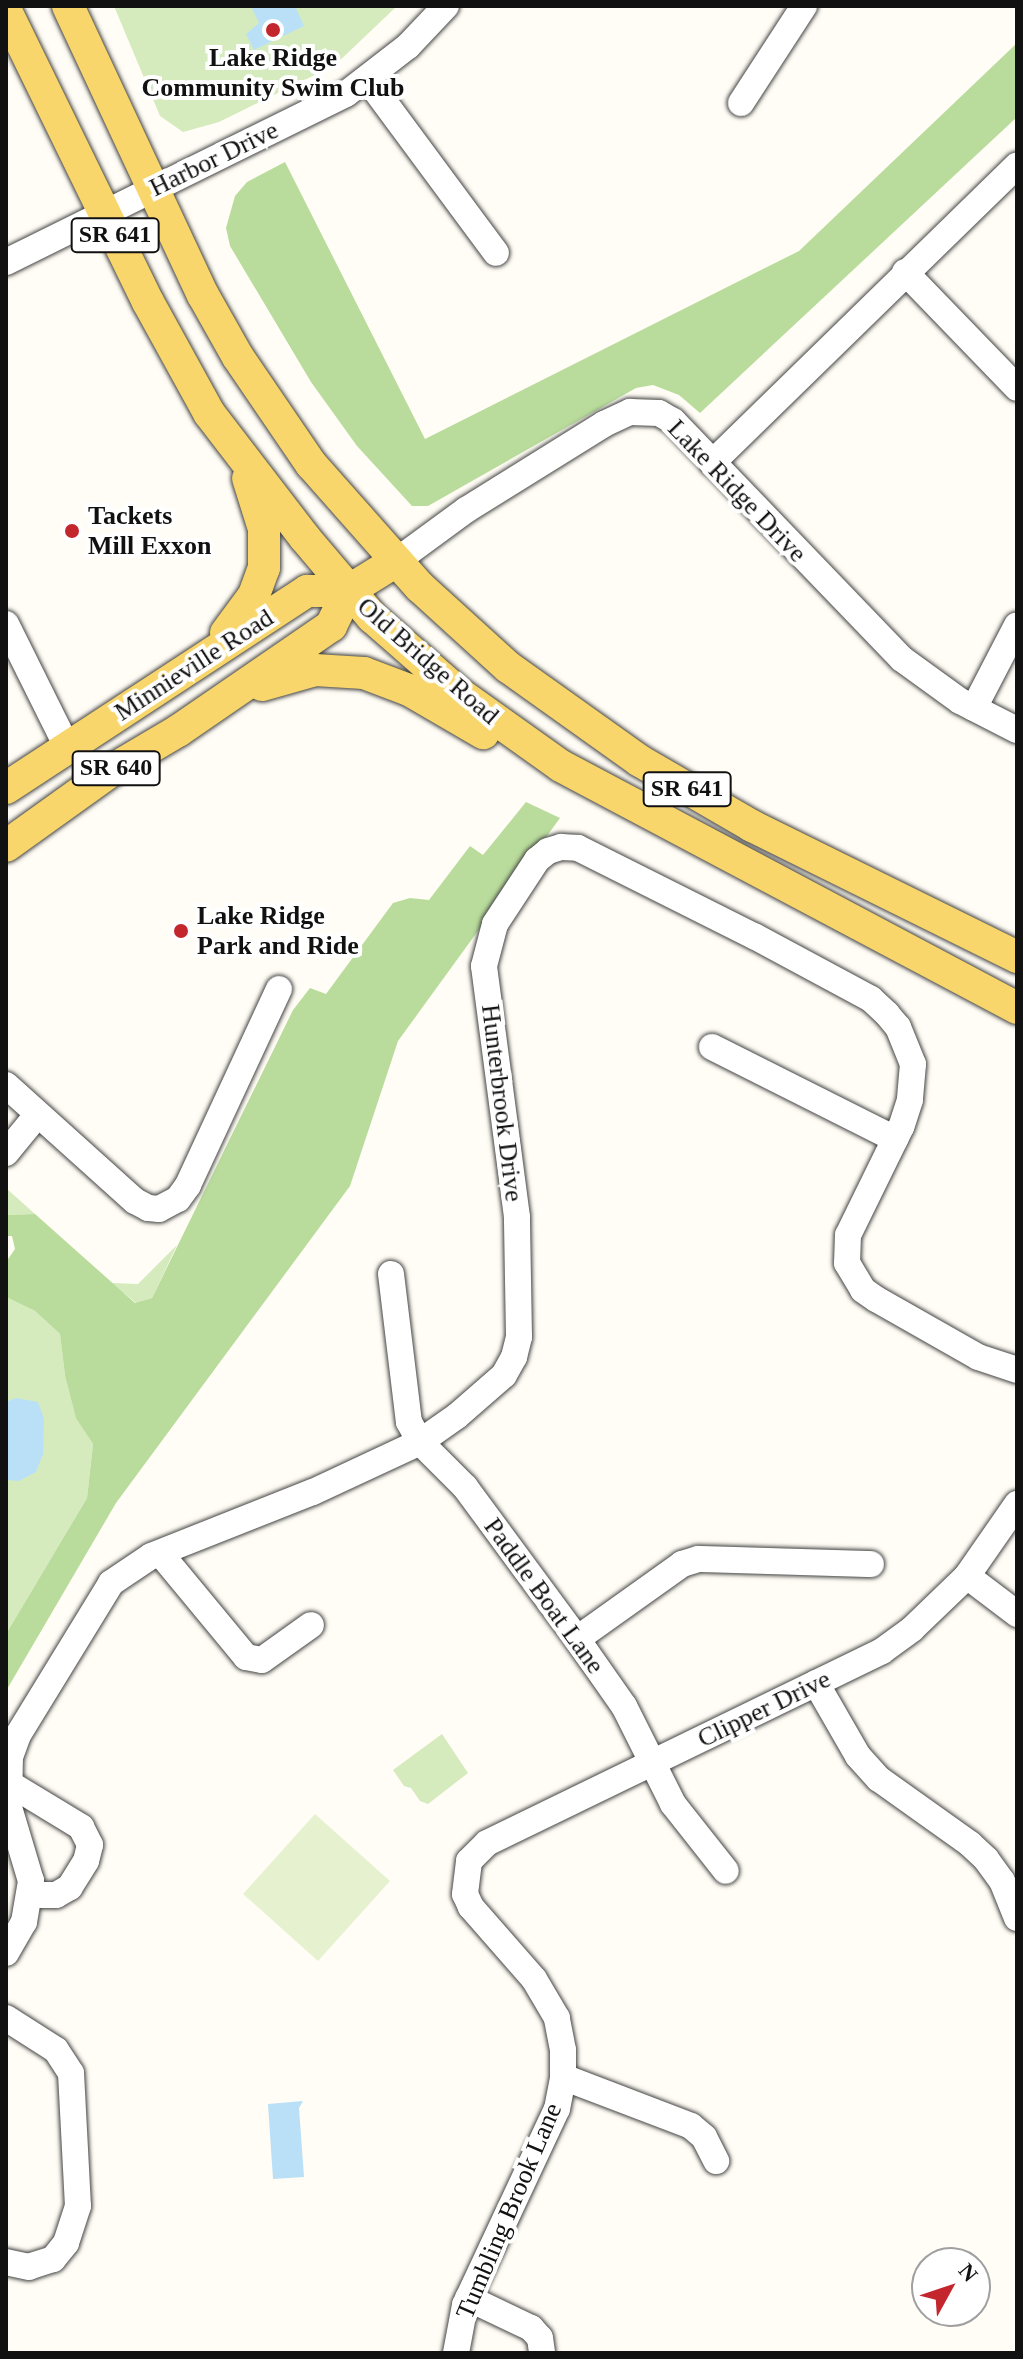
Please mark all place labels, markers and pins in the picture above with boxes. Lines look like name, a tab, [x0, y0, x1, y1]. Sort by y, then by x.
marker: Lake Ridge Community Swim Club	[264, 21, 282, 39]
place label: Lake Ridge Community Swim Club	[142, 42, 404, 104]
place label: Tackets Mill Exxon	[88, 500, 212, 562]
marker: Tackets Mill Exxon	[63, 522, 81, 540]
place label: Lake Ridge Park and Ride	[197, 900, 359, 962]
marker: Lake Ridge Park and Ride	[172, 922, 190, 940]

